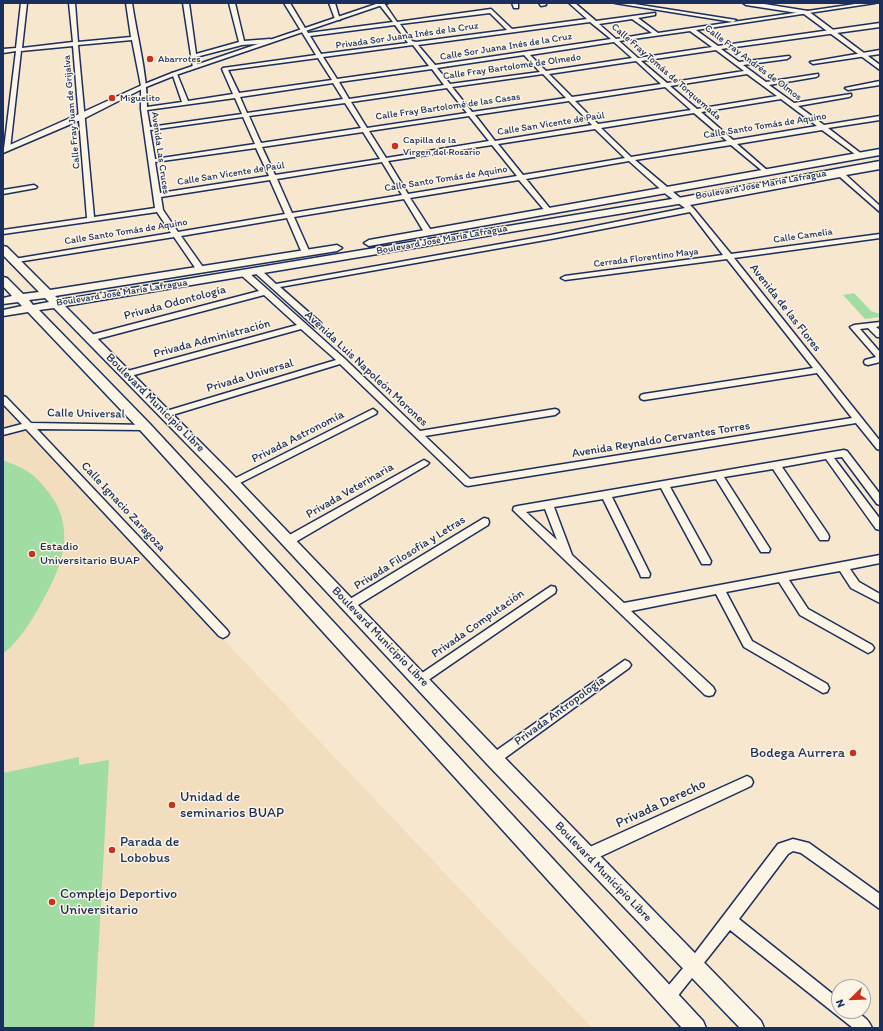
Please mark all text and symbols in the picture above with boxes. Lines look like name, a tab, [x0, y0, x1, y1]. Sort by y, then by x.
street label: Privada Sor Juana Inés de la Cruz	[335, 20, 479, 52]
street label: Calle Fray Tomás de Torquemada	[609, 21, 723, 123]
street label: Calle Fray Andrés de Olmos	[702, 23, 804, 103]
street label: Calle Sor Juana Inés de la Cruz	[439, 31, 573, 63]
street label: Calle Fray Bartolomé de Olmedo	[442, 51, 582, 83]
place label: Abarrotes	[158, 53, 201, 65]
street label: Calle Fray Juan de Grijalva	[61, 54, 83, 170]
marker: Abarrotes	[145, 54, 155, 64]
street label: Calle Fray Bartolomé de las Casas	[375, 91, 521, 123]
place label: Miguelito	[120, 92, 160, 104]
marker: Miguelito	[107, 93, 117, 103]
street label: Calle San Vicente de Paúl	[496, 110, 606, 138]
street label: Calle Santo Tomás de Aquino	[703, 110, 827, 142]
street label: Avenida Las Cruces	[148, 111, 172, 195]
place label: Capilla de la Virgen del Rosario	[403, 134, 480, 158]
marker: Capilla de la Virgen del Rosario	[390, 141, 400, 151]
street label: Calle San Vicente de Paúl	[176, 160, 286, 188]
street label: Calle Santo Tomás de Aquino	[384, 163, 508, 195]
street label: Boulevard José María Lafragua	[695, 168, 827, 202]
street label: Calle Santo Tomás de Aquino	[64, 216, 188, 248]
street label: Boulevard José María Lafragua	[376, 223, 508, 257]
street label: Calle Camelia	[773, 226, 833, 246]
street label: Cerrada Florentino Maya	[593, 246, 699, 270]
street label: Avenida de las Flores	[746, 261, 824, 355]
street label: Boulevard José María Lafragua	[55, 277, 189, 309]
street label: Privada Odontología	[122, 282, 228, 324]
street label: Avenida Luis Napoleón Morones	[301, 308, 431, 430]
street label: Privada Administración	[152, 316, 272, 362]
street label: Boulevard Municipio Libre	[103, 351, 207, 455]
street label: Privada Universal	[205, 356, 295, 396]
street label: Calle Universal	[47, 406, 125, 422]
street label: Privada Astronomía	[249, 407, 347, 467]
street label: Avenida Reynaldo Cervantes Torres	[571, 419, 751, 461]
street label: Calle Ignacio Zaragoza	[78, 459, 168, 555]
street label: Privada Veterinaria	[304, 460, 396, 522]
street label: Privada Filosofía y Letras	[352, 513, 468, 593]
place label: Estadio Universitario BUAP	[40, 540, 140, 568]
marker: Estadio Universitario BUAP	[27, 549, 37, 559]
street label: Boulevard Municipio Libre	[328, 584, 432, 690]
street label: Privada Computación	[429, 587, 527, 661]
street label: Privada Antropología	[512, 673, 608, 749]
place label: Bodega Aurrera	[750, 745, 845, 761]
marker: Bodega Aurrera	[848, 748, 858, 758]
street label: Privada Derecho	[613, 776, 709, 832]
place label: Unidad de seminarios BUAP	[180, 789, 284, 822]
marker: Unidad de seminarios BUAP	[167, 800, 177, 810]
street label: Boulevard Municipio Libre	[551, 819, 655, 925]
place label: Parada de Lobobus	[120, 834, 180, 866]
marker: Parada de Lobobus	[107, 845, 117, 855]
place label: Complejo Deportivo Universitario	[60, 886, 177, 918]
marker: Complejo Deportivo Universitario	[47, 897, 57, 907]
north arrow	[831, 979, 871, 1019]
text: N	[833, 998, 848, 1009]

